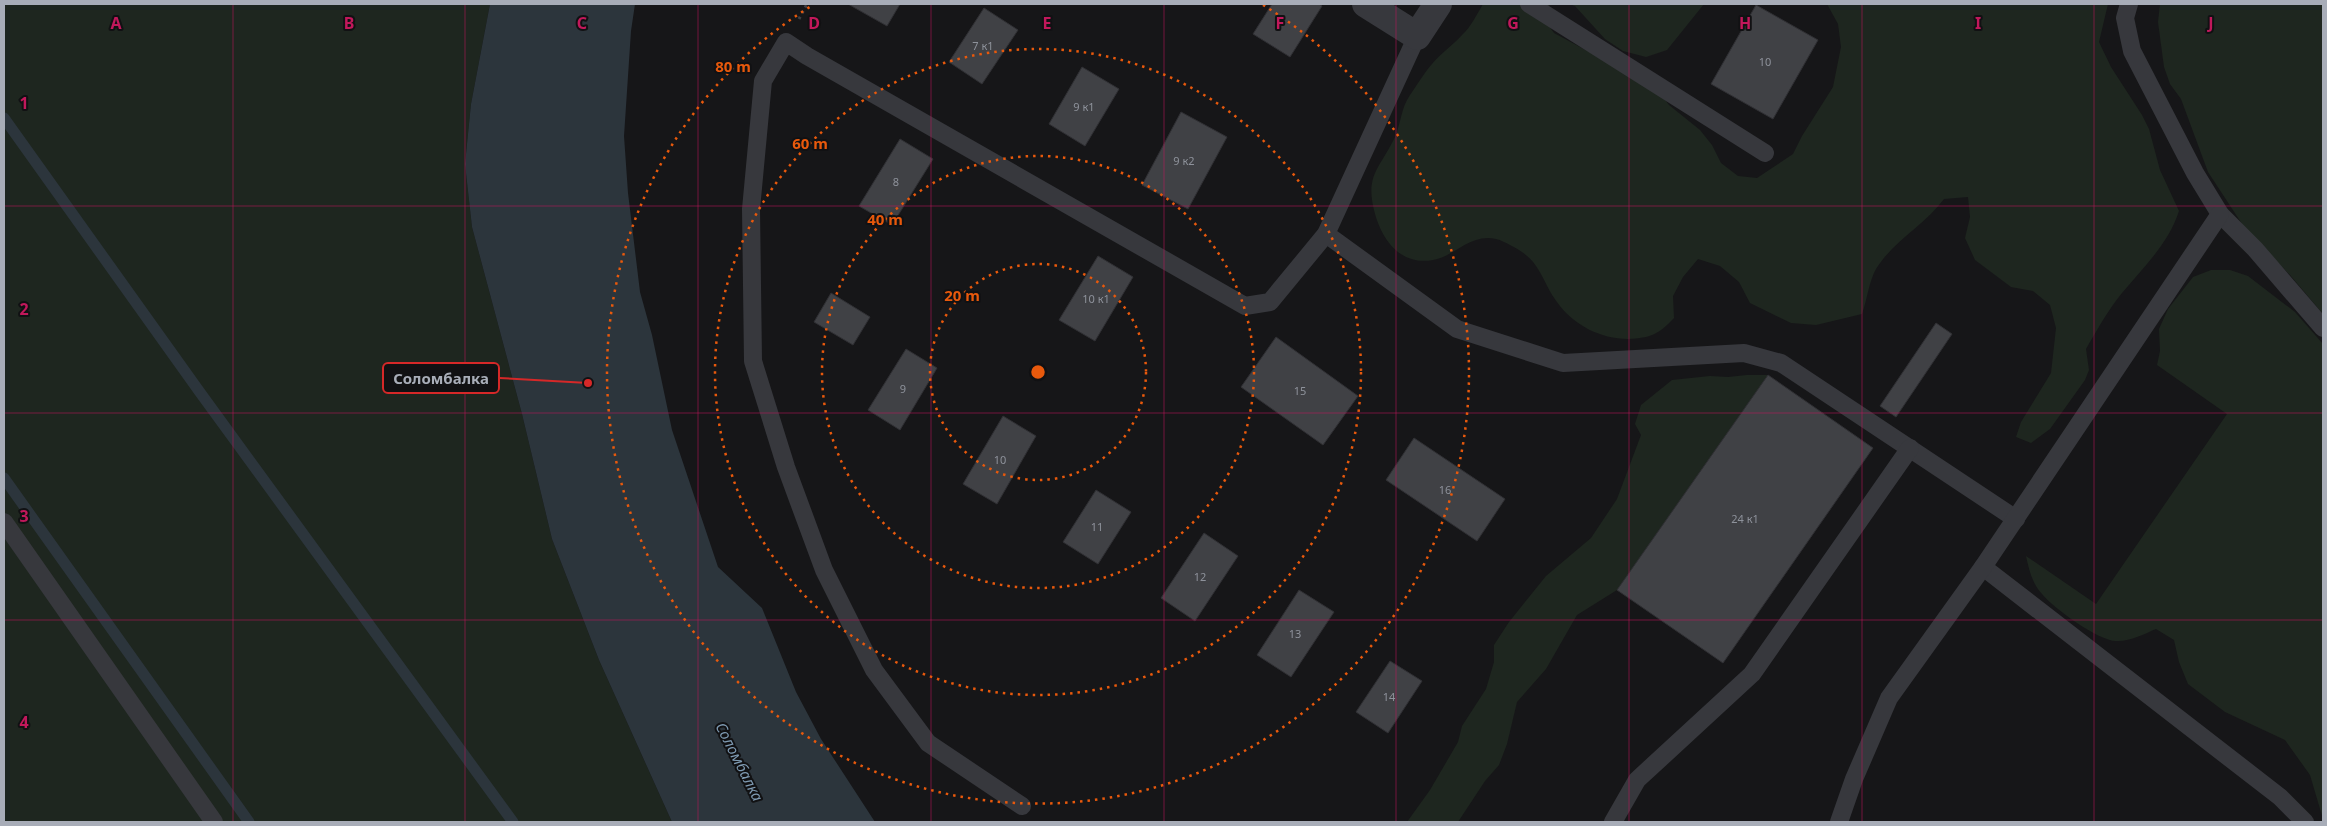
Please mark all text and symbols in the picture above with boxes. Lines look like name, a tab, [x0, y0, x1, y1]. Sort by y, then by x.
text: A	[110, 12, 122, 34]
text: B	[344, 12, 354, 34]
text: C	[577, 12, 587, 34]
text: D	[808, 12, 820, 34]
text: E	[1043, 12, 1052, 34]
text: F	[1276, 12, 1284, 34]
text: G	[1507, 12, 1519, 34]
text: H	[1739, 12, 1751, 34]
text: I	[1975, 12, 1981, 34]
text: J	[2206, 12, 2214, 34]
house number: 7 к1	[972, 38, 994, 53]
house number: 10	[1759, 54, 1771, 69]
text: 80 m	[715, 56, 751, 76]
text: 1	[19, 92, 29, 114]
house number: 9 к1	[1073, 99, 1095, 114]
text: 60 m	[792, 133, 828, 153]
house number: 9 к2	[1173, 153, 1195, 168]
house number: 8	[893, 174, 899, 189]
text: 40 m	[867, 209, 903, 229]
text: 20 m	[944, 285, 980, 305]
house number: 10 к1	[1082, 291, 1110, 306]
text: 2	[19, 298, 29, 320]
callout: Соломбалка	[383, 363, 499, 393]
centre of rings	[1029, 363, 1047, 381]
text: Соломбалка	[393, 368, 489, 388]
house number: 9	[900, 381, 906, 396]
house number: 15	[1294, 383, 1306, 398]
house number: 10	[994, 452, 1006, 467]
house number: 16	[1439, 482, 1451, 497]
text: 3	[19, 505, 29, 527]
house number: 24 к1	[1731, 511, 1759, 526]
house number: 11	[1091, 519, 1103, 534]
house number: 12	[1194, 569, 1206, 584]
house number: 13	[1289, 626, 1301, 641]
house number: 14	[1383, 689, 1396, 704]
text: 4	[19, 711, 29, 733]
water label: Соломбалка	[711, 719, 769, 805]

